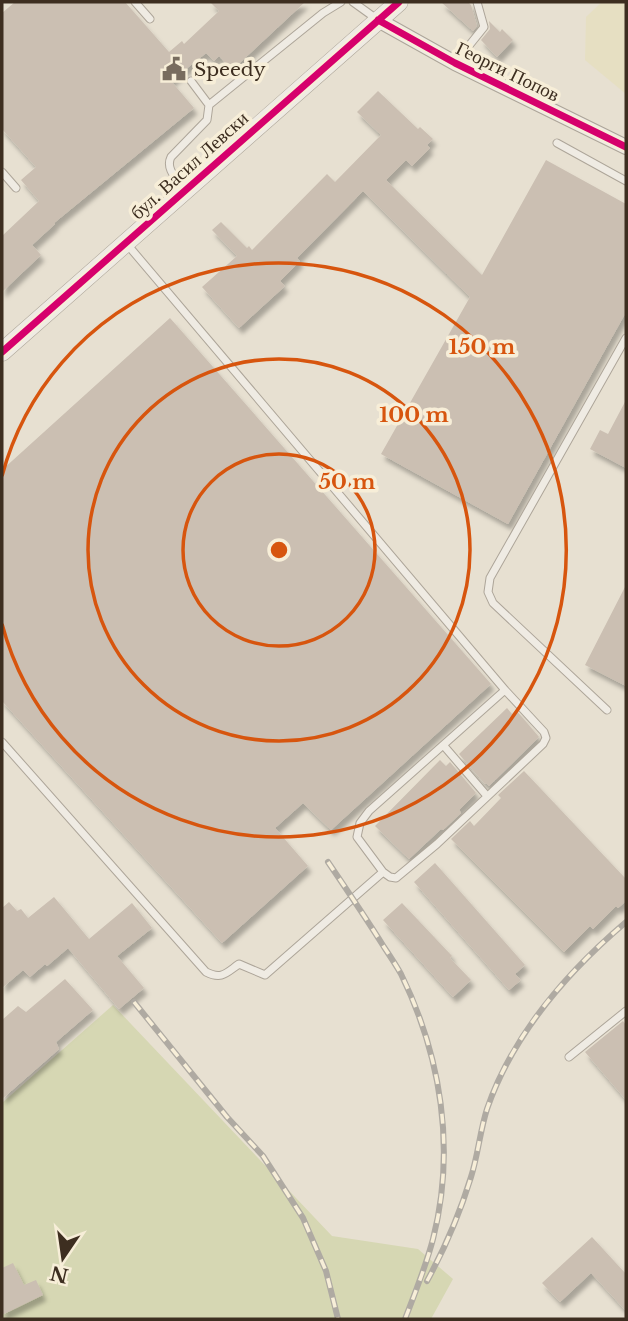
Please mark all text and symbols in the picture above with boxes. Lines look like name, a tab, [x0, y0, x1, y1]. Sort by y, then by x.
street label: Георги Попов	[452, 37, 563, 106]
public building icon: Speedy	[160, 55, 188, 83]
place label: Speedy	[194, 58, 266, 81]
street label: бул. Васил Левски	[126, 107, 253, 224]
text: 150 m	[449, 334, 515, 360]
text: 100 m	[379, 402, 449, 428]
text: 50 m	[318, 469, 376, 495]
centre of rings	[267, 538, 291, 562]
north arrow	[28, 1223, 98, 1293]
text: N	[48, 1261, 71, 1287]

